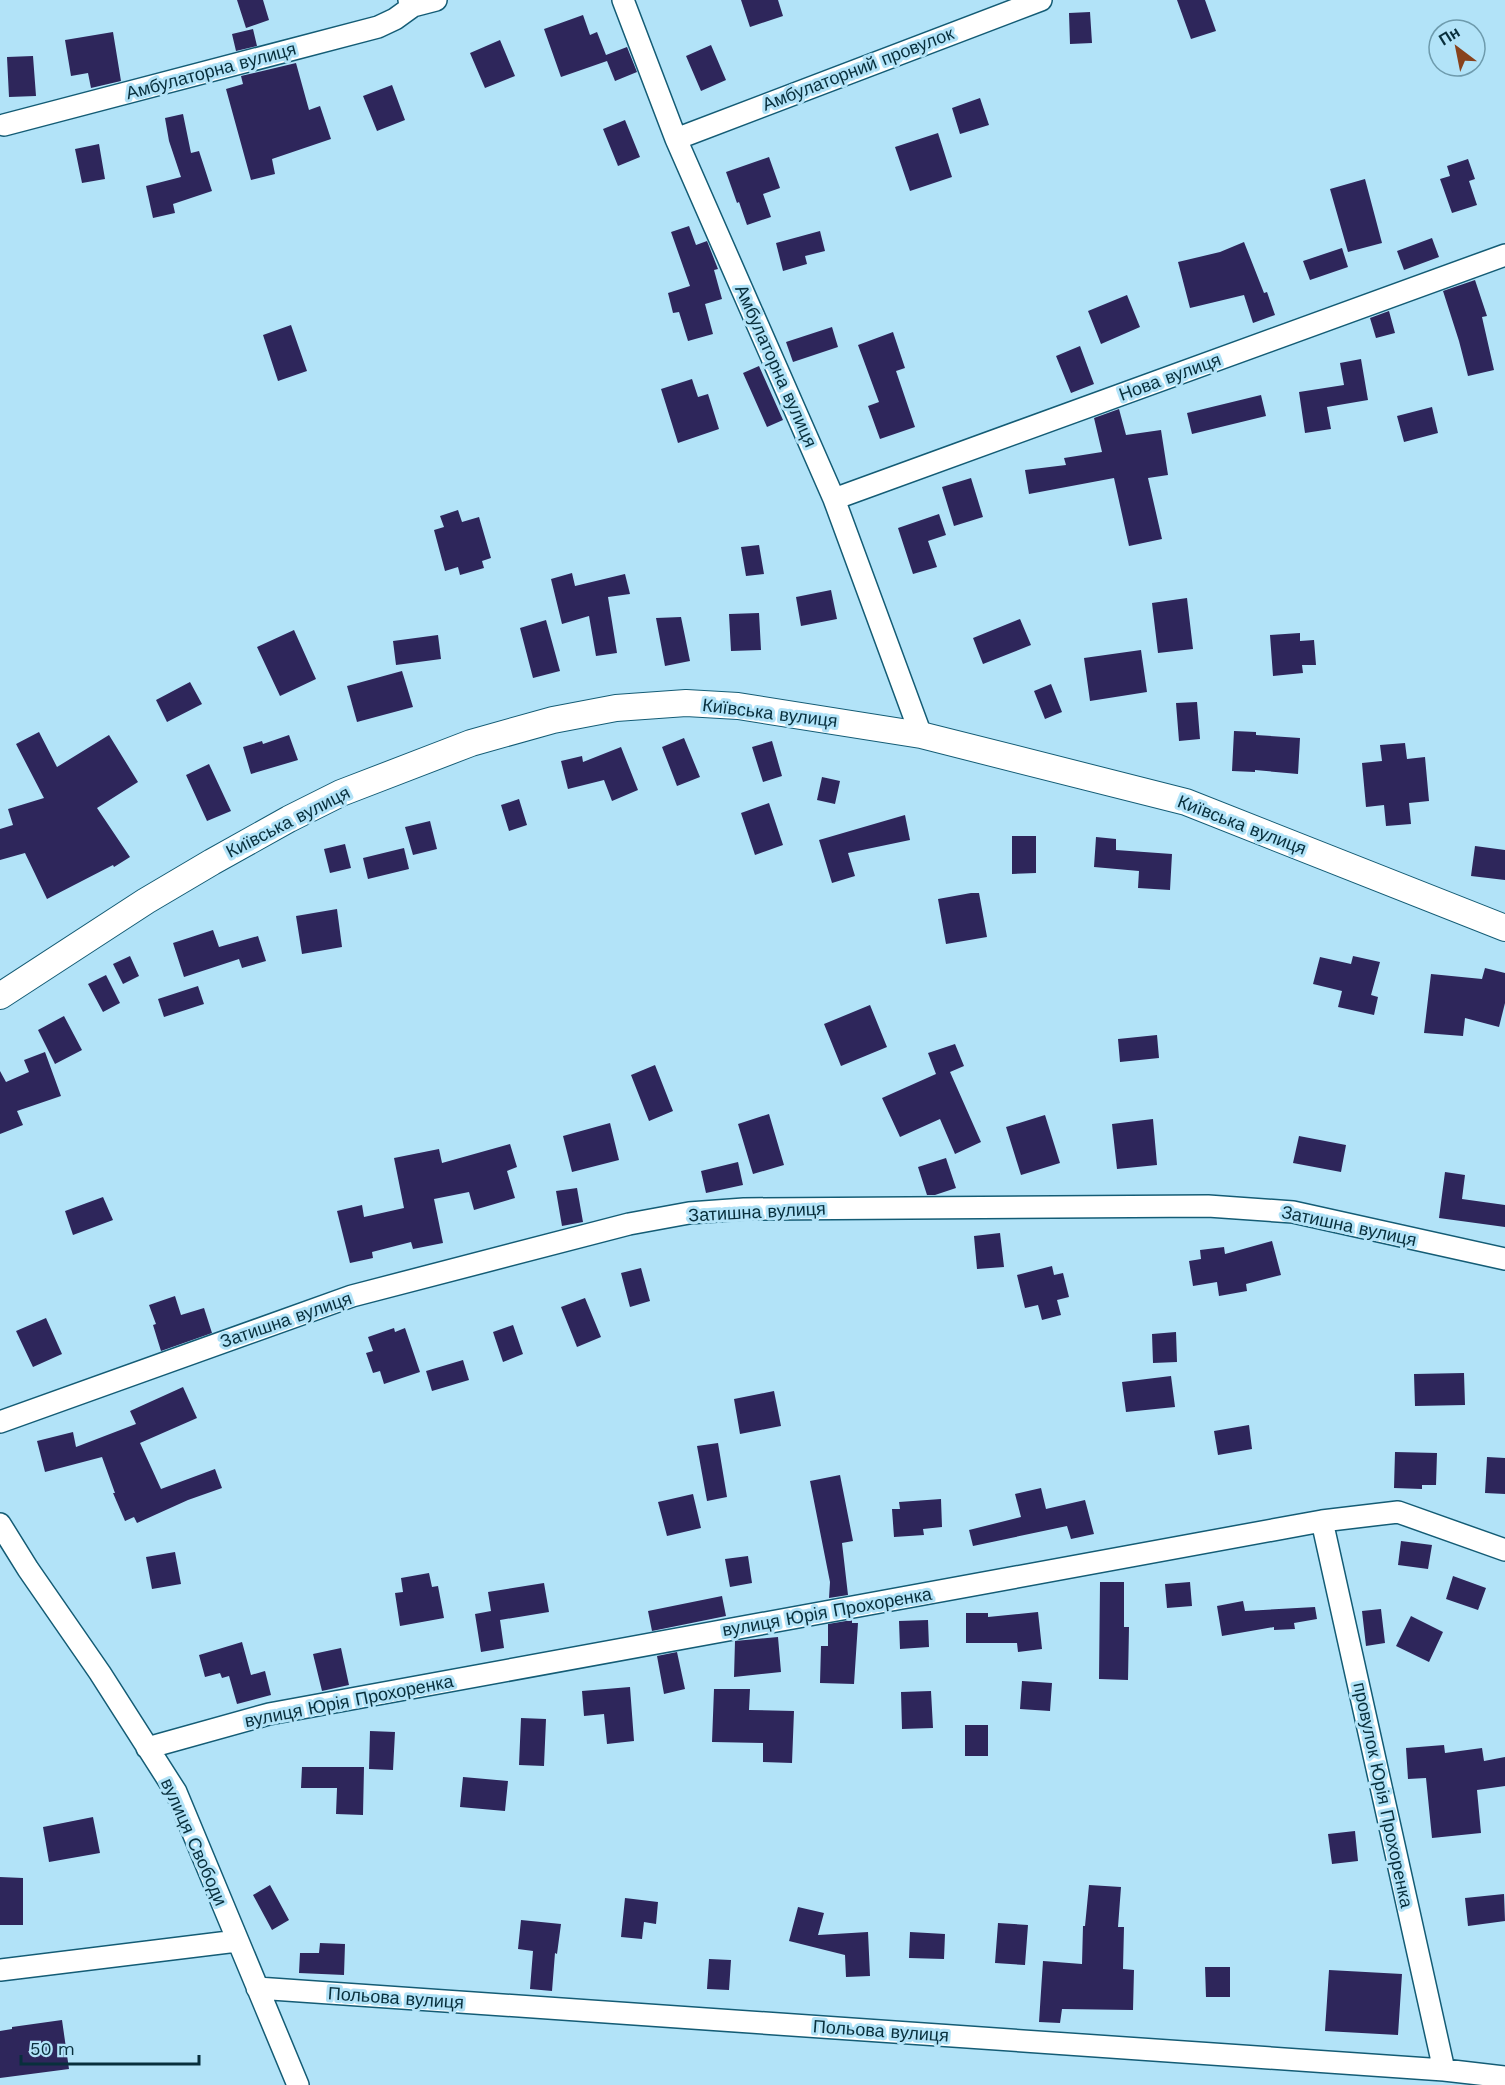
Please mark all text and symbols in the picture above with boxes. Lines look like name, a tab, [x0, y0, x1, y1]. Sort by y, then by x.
north arrow	[1427, 18, 1487, 78]
street label: Амбулаторний провулок	[759, 22, 957, 115]
text: Пн	[1435, 22, 1463, 49]
street label: Амбулаторна вулиця	[123, 38, 298, 103]
street label: Амбулаторна вулиця	[731, 281, 822, 450]
street label: Нова вулиця	[1116, 348, 1224, 405]
street label: Київська вулиця	[701, 694, 839, 731]
street label: Київська вулиця	[222, 781, 353, 862]
street label: Київська вулиця	[1175, 790, 1309, 859]
street label: Затишна вулиця	[688, 1197, 826, 1226]
street label: Затишна вулиця	[1280, 1201, 1419, 1250]
street label: Затишна вулиця	[217, 1287, 354, 1352]
street label: вулиця Юрія Прохоренка	[720, 1583, 934, 1640]
street label: вулиця Юрія Прохоренка	[243, 1670, 456, 1731]
street label: провулок Юрія Прохоренка	[1349, 1680, 1418, 1911]
street label: вулиця Свободи	[157, 1775, 232, 1909]
street label: Польова вулиця	[327, 1982, 465, 2013]
street label: Польова вулиця	[812, 2015, 950, 2046]
scale bar	[21, 2028, 200, 2066]
text: 50 m	[30, 2038, 75, 2059]

